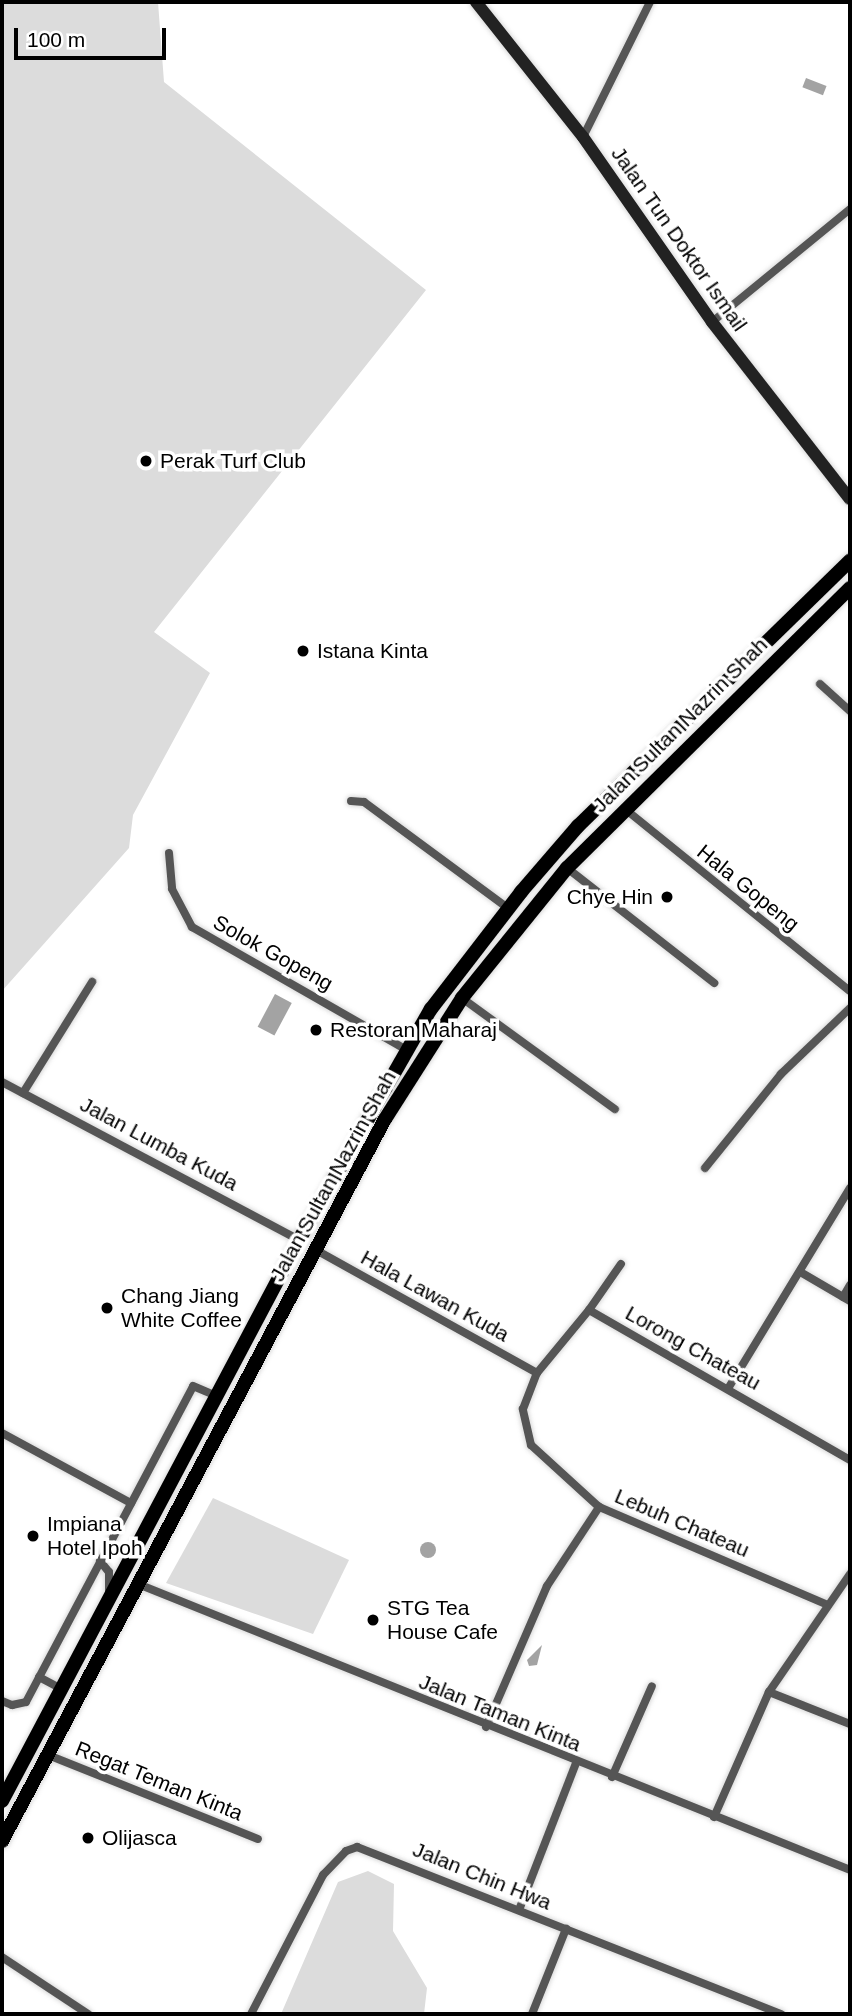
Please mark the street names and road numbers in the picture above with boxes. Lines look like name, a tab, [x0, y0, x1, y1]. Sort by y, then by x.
street label: Jalan Tun Doktor Ismail	[606, 142, 752, 336]
street label: Jalan Sultan Nazrin Shah	[587, 632, 773, 818]
street label: Hala Gopeng	[692, 839, 804, 937]
street label: Solok Gopeng	[209, 910, 337, 996]
street label: Jalan Sultan Nazrin Shah	[265, 1066, 401, 1286]
street label: Jalan Lumba Kuda	[76, 1092, 242, 1196]
street label: Hala Lawan Kuda	[356, 1245, 514, 1347]
street label: Lorong Chateau	[621, 1300, 765, 1396]
street label: Lebuh Chateau	[611, 1483, 753, 1563]
street label: Jalan Taman Kinta	[415, 1669, 585, 1757]
street label: Regat Teman Kinta	[71, 1736, 247, 1826]
street label: Jalan Chin Hwa	[409, 1837, 555, 1915]

